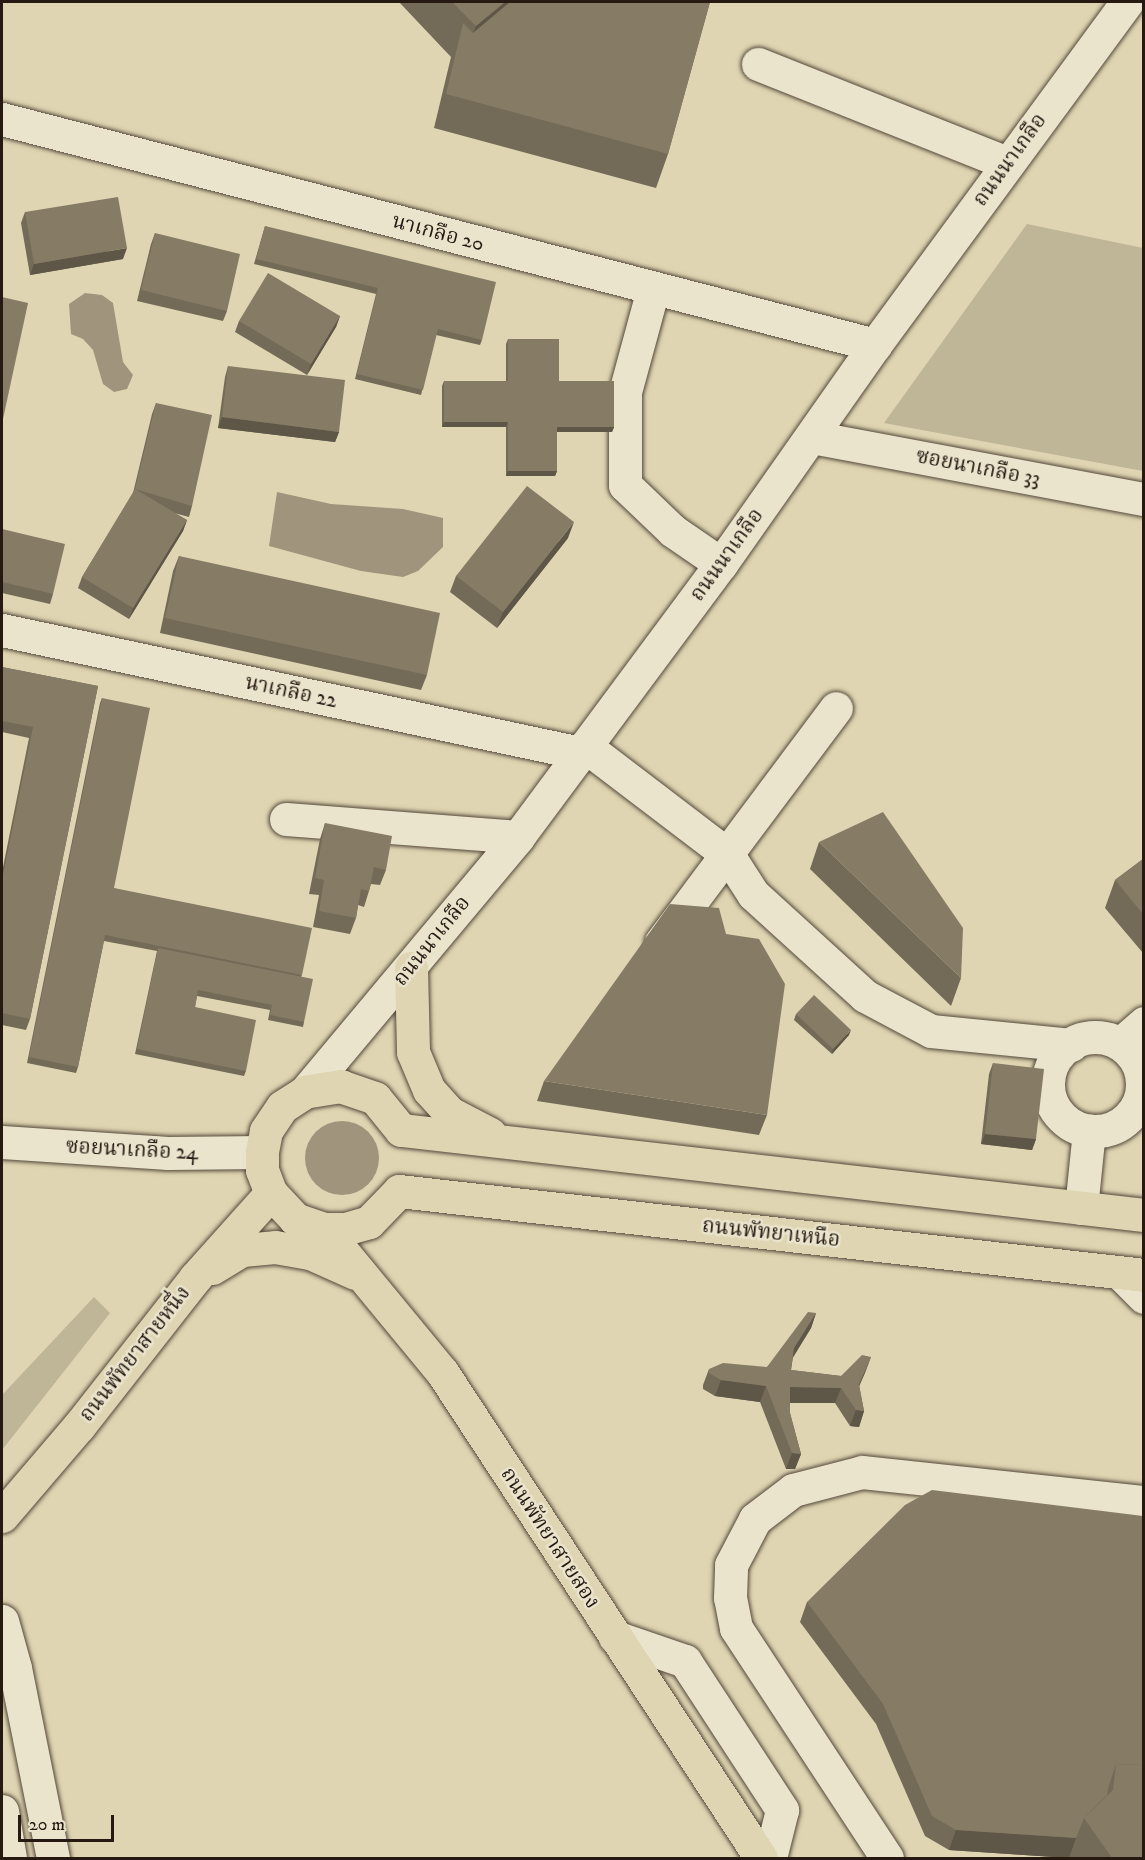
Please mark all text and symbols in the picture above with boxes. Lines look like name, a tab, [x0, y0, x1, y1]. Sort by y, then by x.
street label: ถนนนาเกลือ	[968, 109, 1052, 211]
street label: นาเกลือ 20	[389, 209, 487, 257]
street label: ซอยนาเกลือ 33	[914, 444, 1042, 492]
street label: ถนนนาเกลือ	[685, 504, 769, 606]
street label: นาเกลือ 22	[243, 670, 339, 714]
street label: ถนนนาเกลือ	[388, 891, 476, 991]
street label: ซอยนาเกลือ 24	[65, 1134, 199, 1166]
street label: ถนนพัทยาเหนือ	[701, 1213, 841, 1253]
street label: ถนนพัทยาสายหนึ่ง	[74, 1281, 196, 1427]
street label: ถนนพัทยาสายสอง	[495, 1463, 605, 1613]
scale bar	[21, 1803, 117, 1841]
text: 20 m	[29, 1814, 65, 1836]

